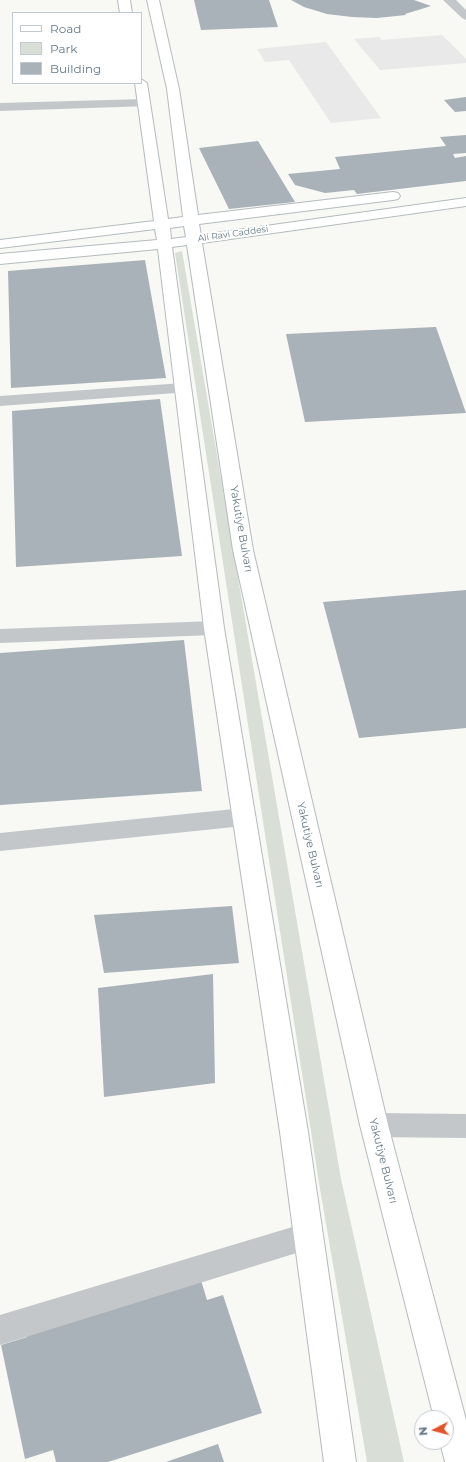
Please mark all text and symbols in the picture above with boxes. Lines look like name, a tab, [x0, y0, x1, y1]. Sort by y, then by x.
legend	[12, 12, 142, 84]
text: Road	[50, 21, 81, 36]
text: Park	[50, 41, 77, 56]
text: Building	[50, 61, 101, 76]
street label: Ali Ravi Caddesi	[197, 224, 269, 244]
street label: Yakutiye Bulvarı	[227, 485, 255, 573]
street label: Yakutiye Bulvarı	[294, 801, 326, 889]
street label: Yakutiye Bulvarı	[366, 1117, 400, 1205]
north arrow	[414, 1410, 454, 1450]
text: N	[416, 1426, 430, 1436]

